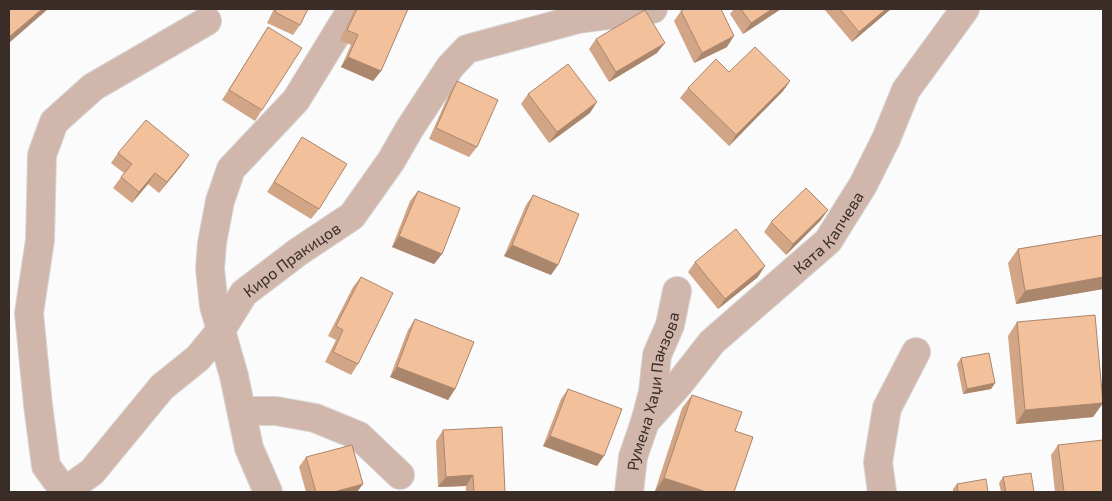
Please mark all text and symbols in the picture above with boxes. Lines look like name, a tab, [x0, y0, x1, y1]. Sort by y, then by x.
street label: Ката Капчева	[789, 187, 866, 277]
street label: Киро Пракицов	[239, 217, 343, 300]
street label: Румена Хаџи Панзова	[622, 310, 682, 472]

